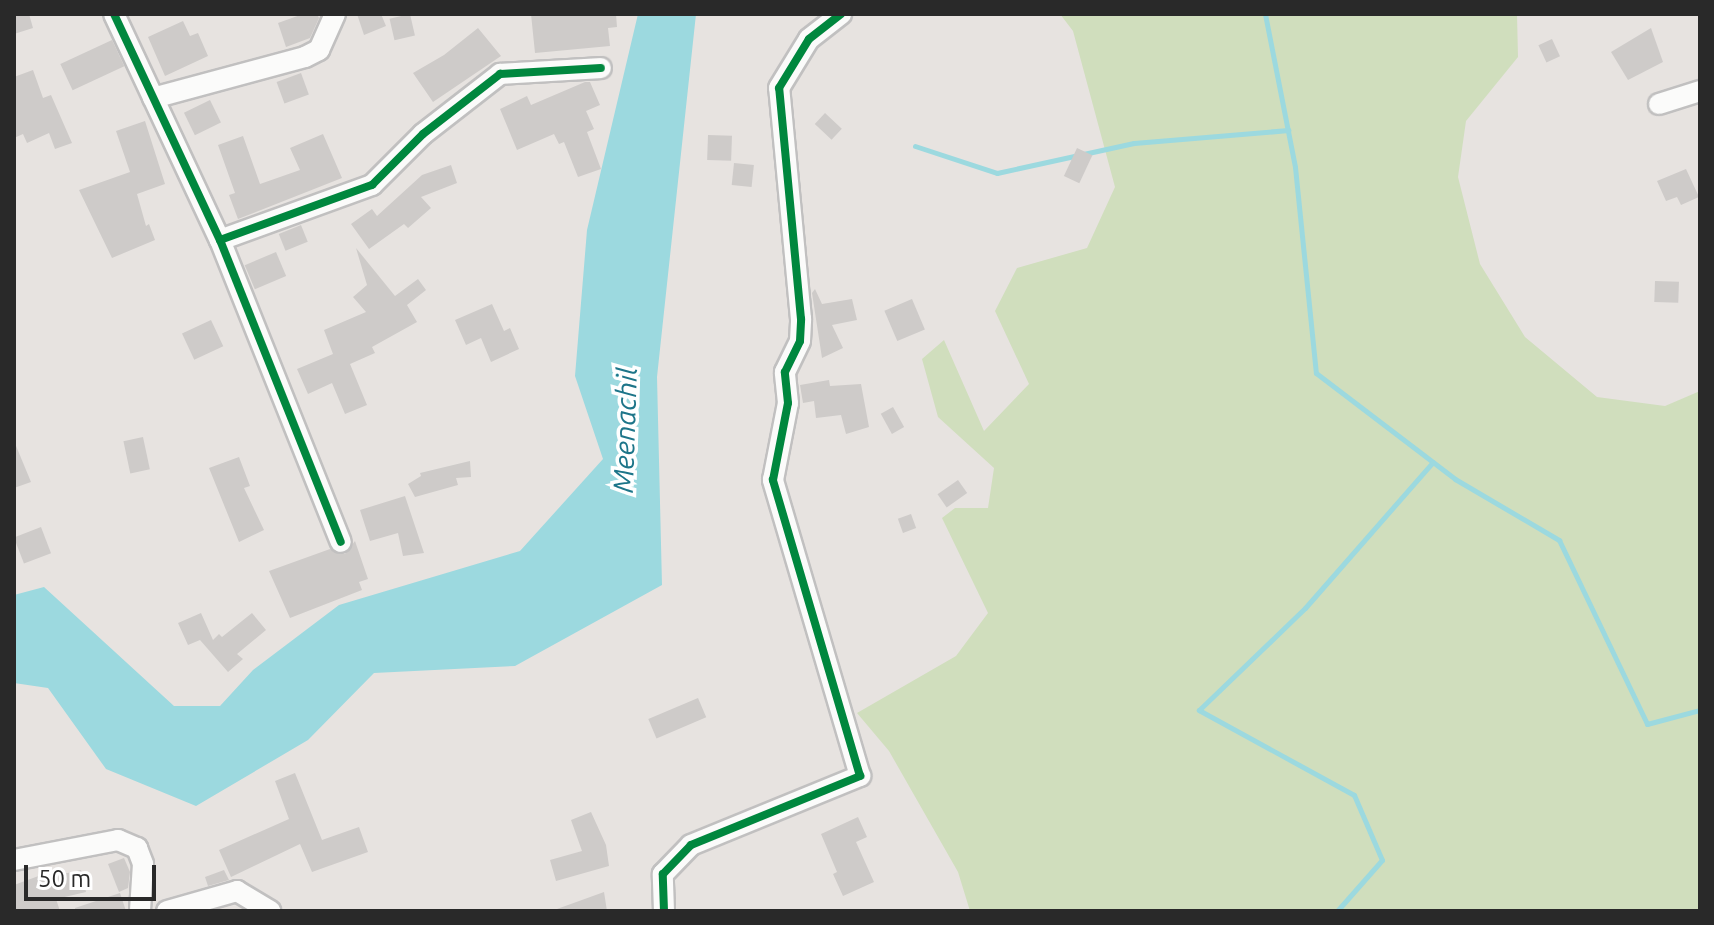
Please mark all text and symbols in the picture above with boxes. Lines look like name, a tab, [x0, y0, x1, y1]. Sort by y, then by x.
water label: Meenachil	[606, 366, 644, 494]
scale bar	[28, 849, 160, 899]
text: 50 m	[38, 865, 91, 892]

